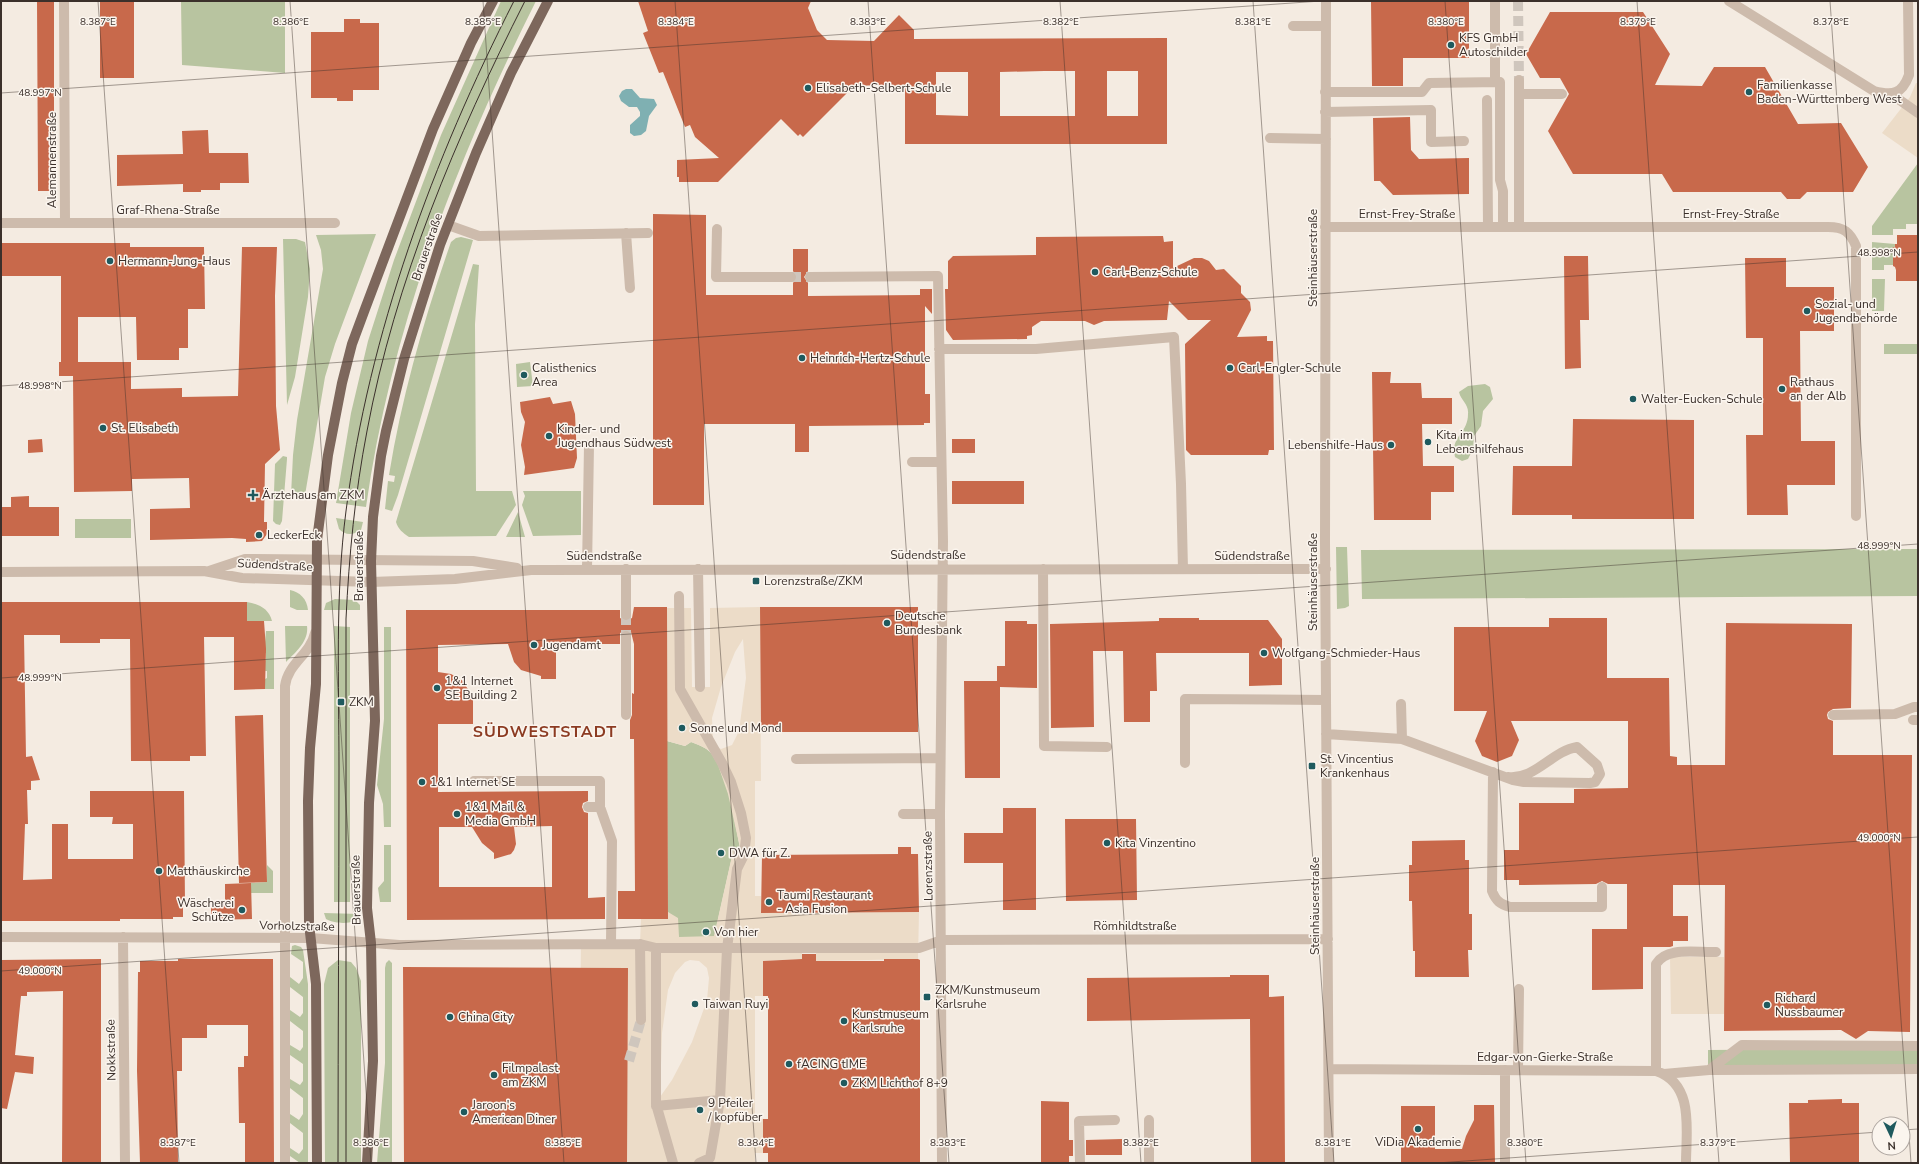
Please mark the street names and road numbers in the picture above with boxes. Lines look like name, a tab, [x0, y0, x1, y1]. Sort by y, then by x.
street label: Alemannenstraße	[44, 112, 60, 208]
street label: Graf-Rhena-Straße	[116, 202, 220, 218]
street label: Ernst-Frey-Straße	[1359, 206, 1455, 222]
street label: Ernst-Frey-Straße	[1683, 206, 1779, 222]
street label: Steinhäuserstraße	[1305, 209, 1321, 307]
street label: Brauerstraße	[408, 211, 446, 283]
street label: Brauerstraße	[351, 531, 367, 601]
street label: Steinhäuserstraße	[1305, 533, 1321, 631]
street label: Südendstraße	[890, 547, 966, 563]
street label: Südendstraße	[566, 548, 642, 564]
street label: Südendstraße	[1214, 548, 1290, 564]
street label: Südendstraße	[237, 555, 313, 575]
street label: Lorenzstraße	[919, 831, 937, 901]
street label: Brauerstraße	[347, 855, 365, 925]
street label: Steinhäuserstraße	[1307, 857, 1323, 955]
street label: Vorholzstraße	[258, 917, 335, 935]
street label: Römhildtstraße	[1093, 918, 1177, 934]
street label: Nokkstraße	[102, 1019, 120, 1081]
street label: Edgar-von-Gierke-Straße	[1477, 1049, 1613, 1065]

